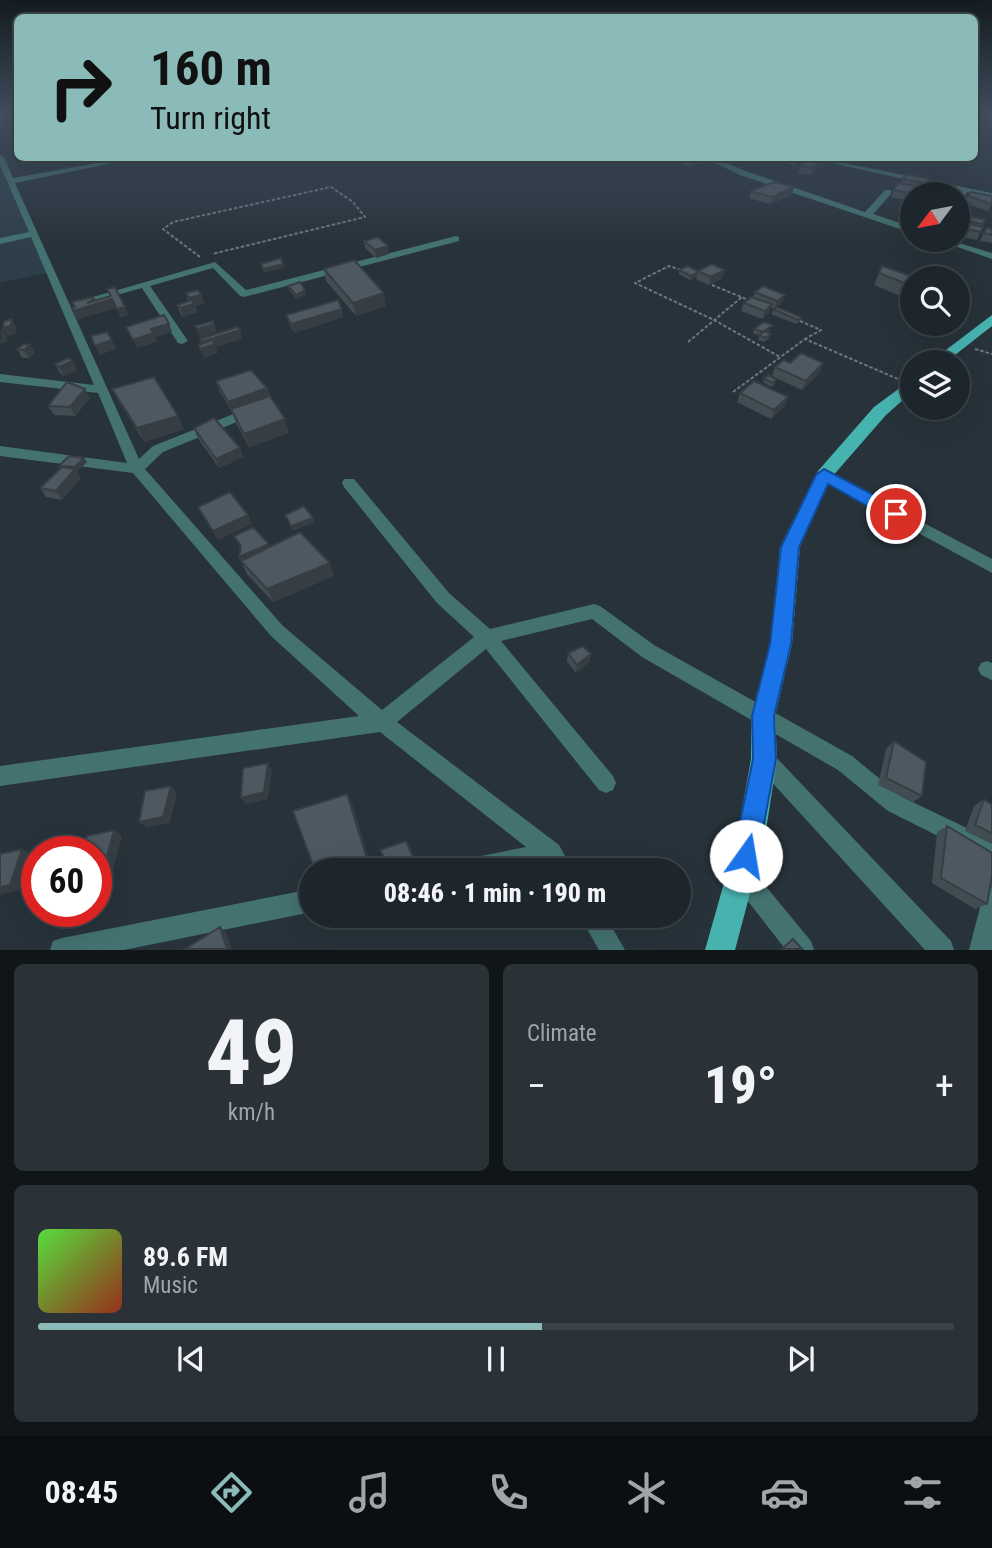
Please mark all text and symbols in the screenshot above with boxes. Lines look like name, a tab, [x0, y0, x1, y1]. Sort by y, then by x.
text: 160 m	[150, 40, 272, 97]
icon: right	[35, 42, 126, 133]
text: Turn right	[150, 99, 271, 137]
north arrow	[900, 182, 970, 252]
map controls	[900, 182, 970, 420]
button: search	[900, 266, 970, 336]
button: layers	[900, 350, 970, 420]
pin	[866, 484, 926, 544]
icon: arrive	[877, 495, 915, 533]
position arrow	[709, 819, 783, 893]
speed limit sign: 60	[21, 836, 112, 927]
text: 08:46 · 1 min · 190 m	[384, 878, 606, 908]
text: 49	[206, 1000, 297, 1106]
text: Climate	[527, 1020, 597, 1047]
text: 19°	[704, 1055, 777, 1116]
text: −	[527, 1064, 546, 1108]
text: +	[935, 1064, 954, 1108]
text: km/h	[228, 1099, 275, 1126]
text: 89.6 FM	[143, 1242, 228, 1272]
text: Music	[143, 1272, 198, 1299]
icon: previous	[172, 1340, 210, 1378]
icon: pause	[477, 1340, 515, 1378]
icon: next	[782, 1340, 820, 1378]
icon: directions	[207, 1468, 256, 1517]
icon: music	[345, 1468, 394, 1517]
icon: phone	[484, 1468, 533, 1517]
icon: climate	[622, 1468, 671, 1517]
icon: car	[760, 1468, 809, 1517]
icon: filters	[898, 1468, 947, 1517]
text: 08:45	[45, 1473, 118, 1511]

